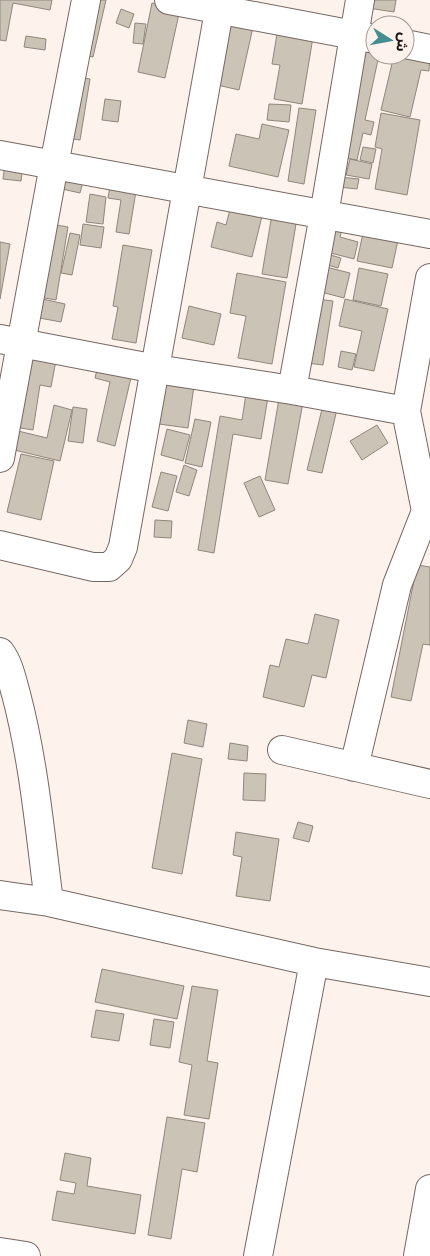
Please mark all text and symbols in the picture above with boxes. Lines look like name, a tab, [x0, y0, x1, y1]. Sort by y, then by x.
north arrow	[365, 15, 415, 65]
text: ش	[393, 32, 413, 54]

